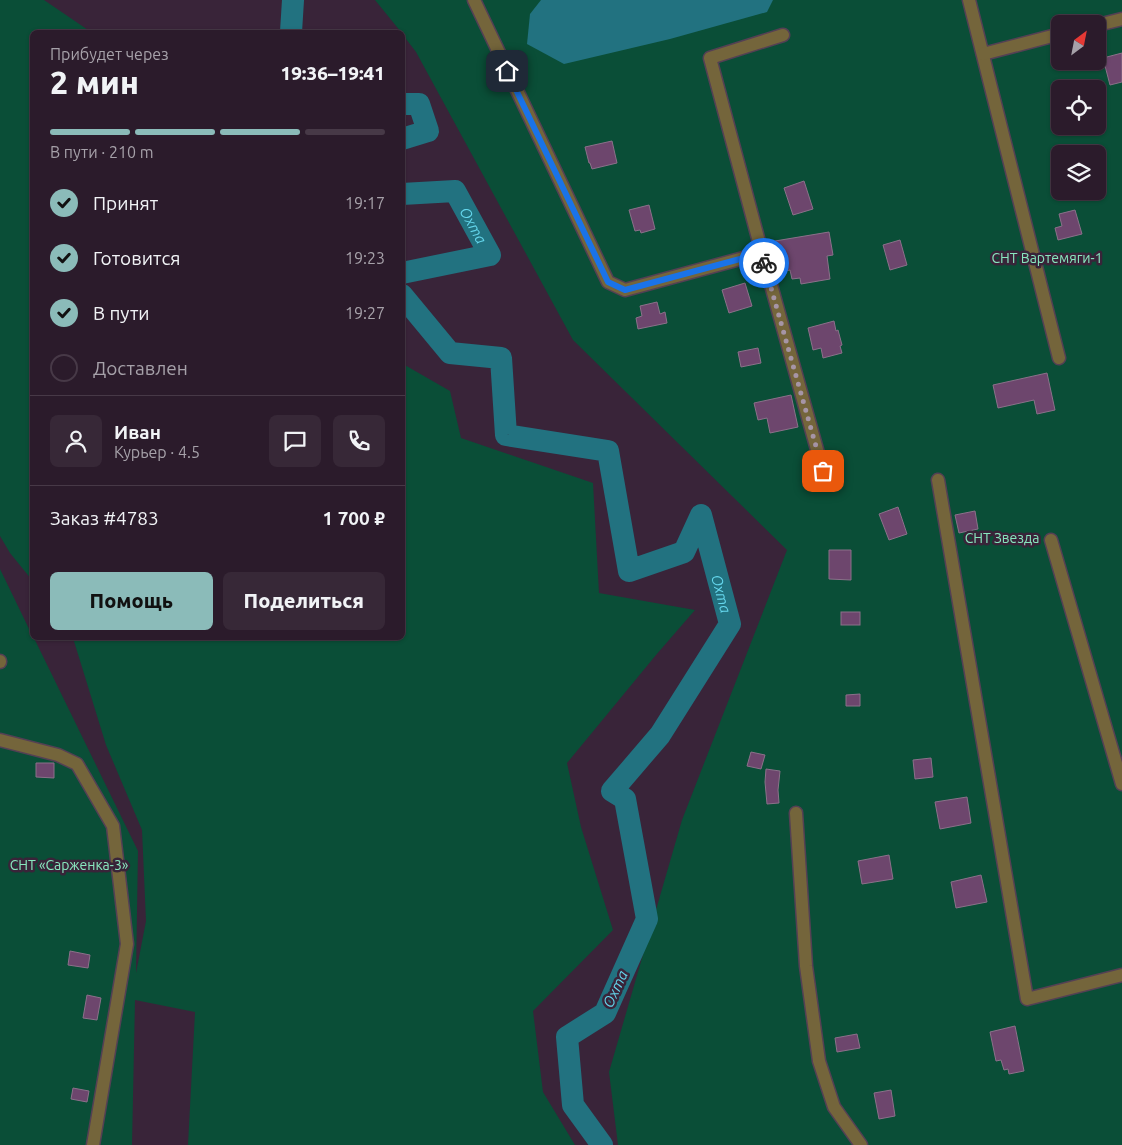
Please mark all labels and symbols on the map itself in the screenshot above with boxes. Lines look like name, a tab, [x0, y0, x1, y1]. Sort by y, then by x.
north arrow	[1051, 15, 1106, 70]
pin	[486, 50, 528, 92]
water label: Охта	[457, 204, 491, 246]
courier	[739, 238, 789, 288]
park label: СНТ Вартемяги-1	[991, 250, 1103, 266]
pin	[802, 450, 844, 492]
park label: СНТ Звезда	[965, 530, 1039, 546]
water label: Охта	[709, 572, 735, 615]
park label: СНТ «Сарженка-3»	[10, 857, 129, 873]
water label: Охта	[599, 968, 631, 1010]

